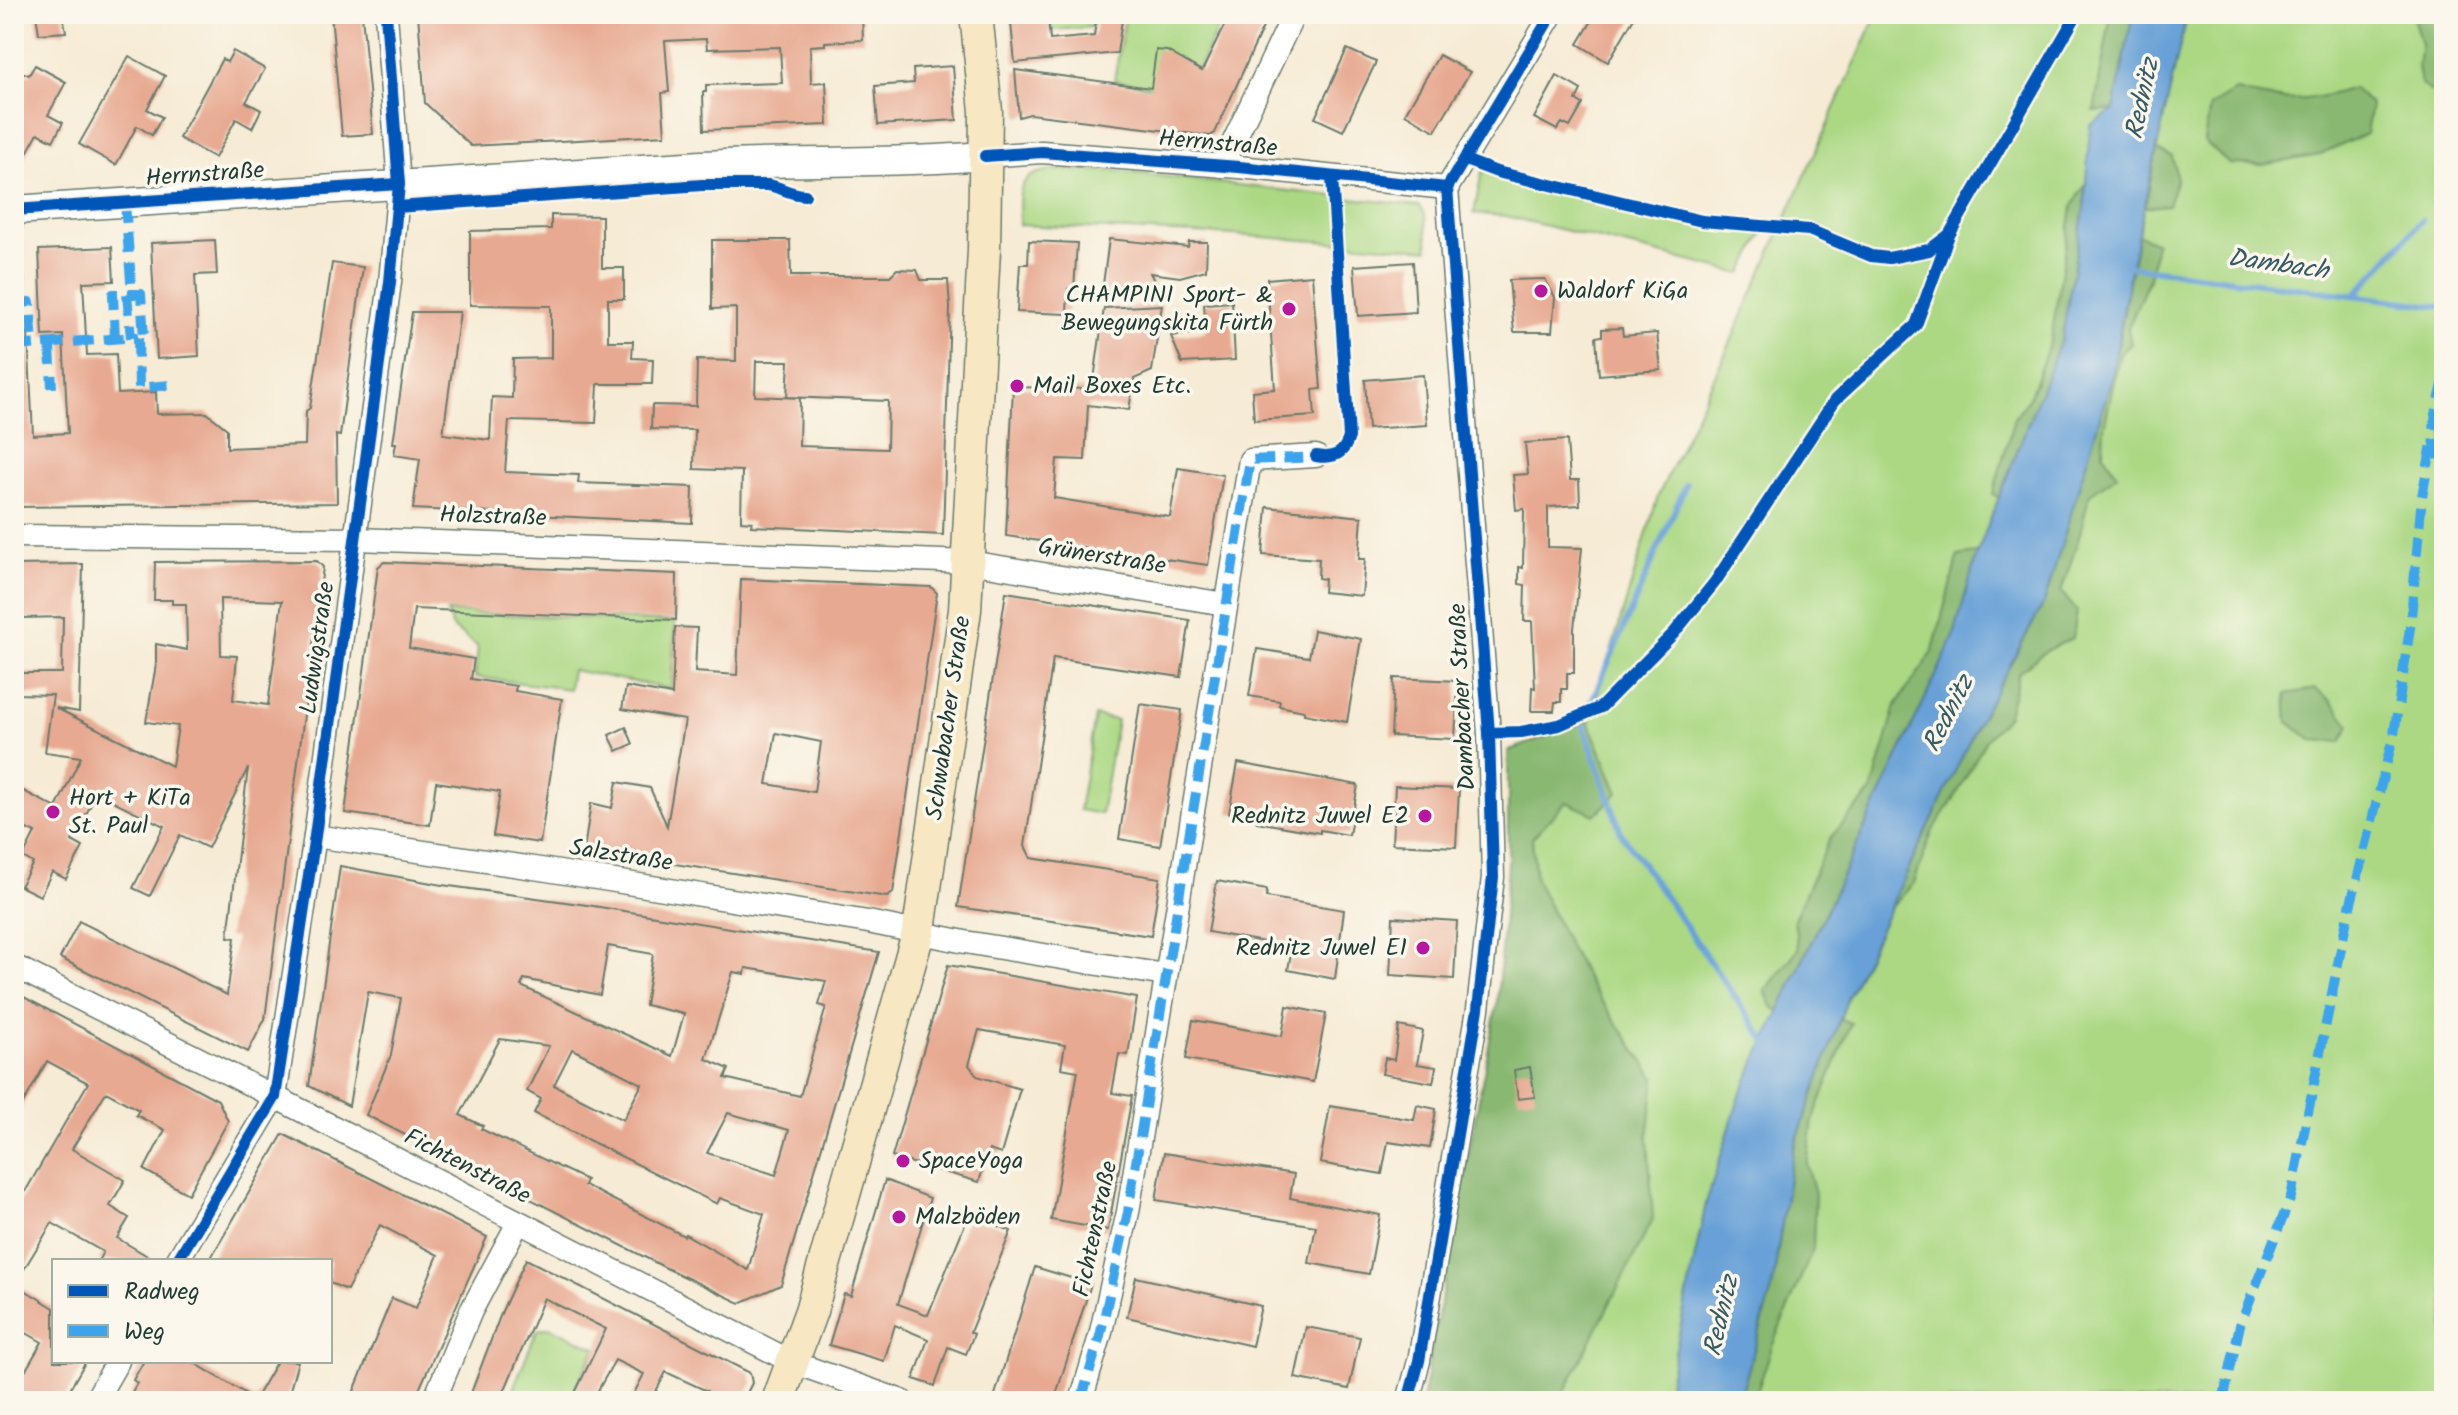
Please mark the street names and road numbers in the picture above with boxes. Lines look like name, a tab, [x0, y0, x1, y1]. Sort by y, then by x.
street label: Herrnstraße	[1157, 119, 1279, 169]
street label: Herrnstraße	[144, 151, 266, 199]
street label: Holzstraße	[439, 496, 547, 538]
street label: Grünerstraße	[1035, 528, 1169, 586]
street label: Ludwigstraße	[289, 579, 347, 717]
street label: Dambacher Straße	[1439, 602, 1487, 792]
street label: Schwabacher Straße	[915, 613, 983, 822]
street label: Salzstraße	[567, 829, 676, 883]
street label: Fichtenstraße	[397, 1118, 538, 1216]
street label: Fichtenstraße	[1063, 1157, 1129, 1301]

